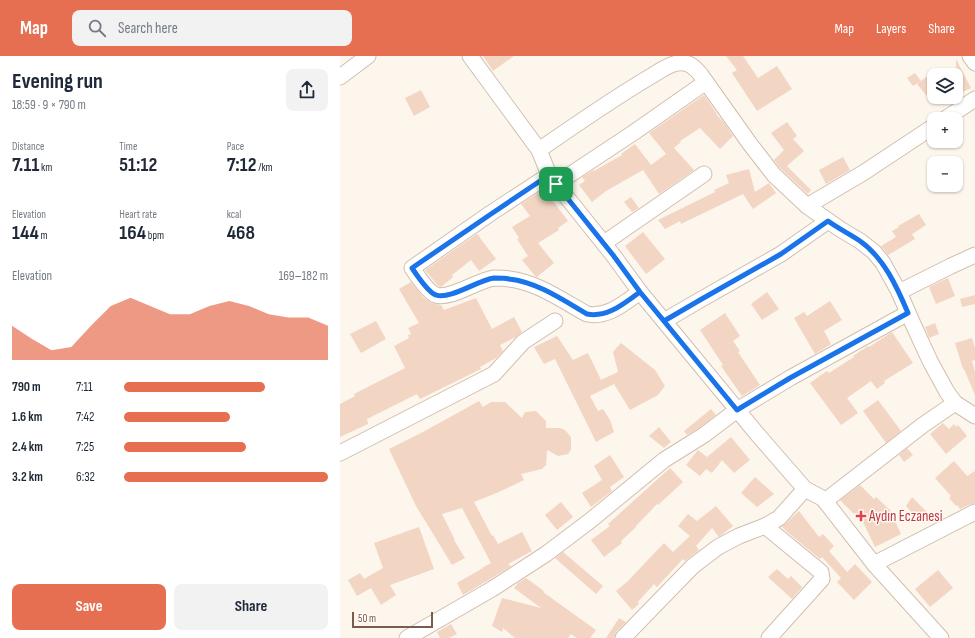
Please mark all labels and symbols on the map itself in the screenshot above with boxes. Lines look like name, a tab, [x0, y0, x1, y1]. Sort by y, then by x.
pin	[539, 167, 573, 201]
place label: Aydın Eczanesi	[868, 507, 943, 526]
marker: Aydın Eczanesi	[856, 511, 866, 521]
scale bar	[352, 610, 433, 629]

